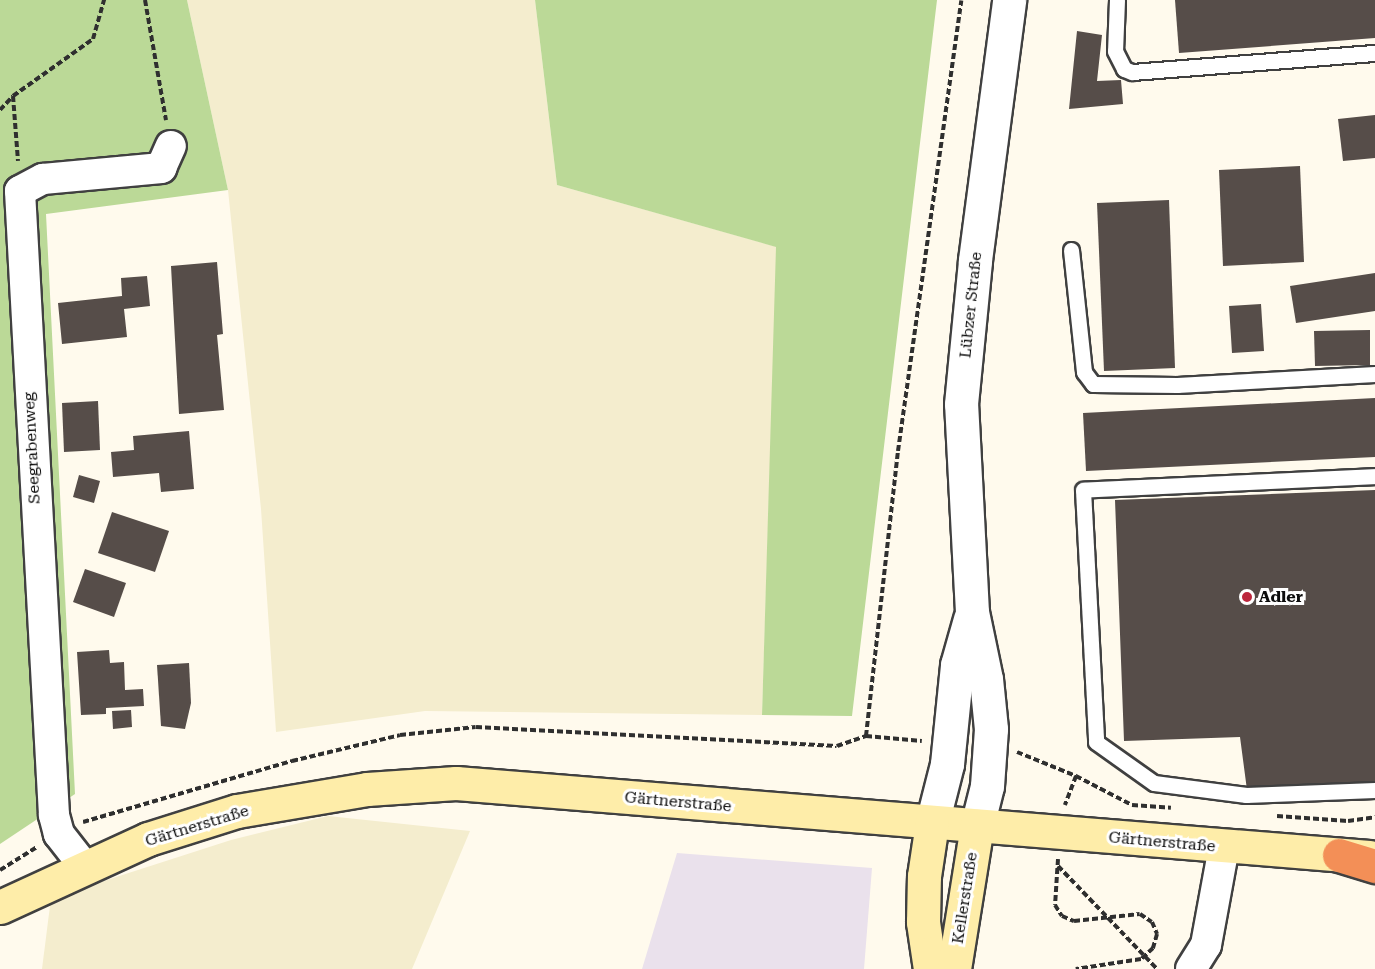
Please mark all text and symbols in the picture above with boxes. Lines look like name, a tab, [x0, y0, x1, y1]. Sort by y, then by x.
street label: Lübzer Straße	[956, 251, 986, 359]
street label: Seegrabenweg	[19, 392, 45, 504]
place label: Adler	[1259, 587, 1303, 607]
marker: Adler	[1240, 590, 1254, 604]
street label: Gärtnerstraße	[624, 788, 732, 816]
street label: Gärtnerstraße	[143, 801, 251, 851]
street label: Gärtnerstraße	[1108, 828, 1216, 856]
street label: Kellerstraße	[948, 851, 982, 945]

